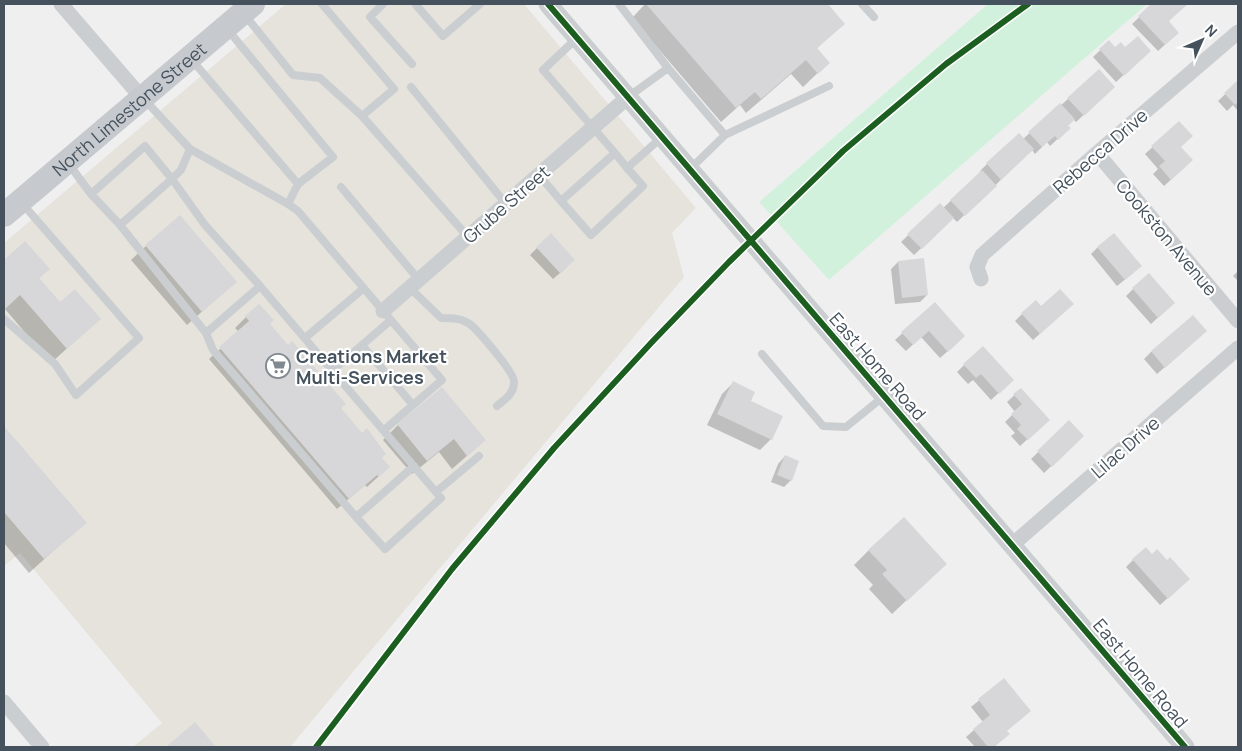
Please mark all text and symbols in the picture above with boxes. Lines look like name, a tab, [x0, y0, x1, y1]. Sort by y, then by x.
north arrow	[1177, 15, 1227, 65]
text: N	[1201, 20, 1222, 41]
street label: North Limestone Street	[47, 37, 211, 181]
street label: Rebecca Drive	[1047, 103, 1153, 199]
street label: Grube Street	[458, 160, 554, 248]
street label: Cookston Avenue	[1111, 173, 1223, 301]
street label: East Home Road	[825, 307, 931, 425]
place label: Creations Market Multi-Services	[296, 344, 447, 389]
supermarket icon: Creations Market Multi-Services	[265, 353, 291, 379]
street label: Lilac Drive	[1086, 411, 1164, 483]
street label: East Home Road	[1088, 613, 1194, 733]

